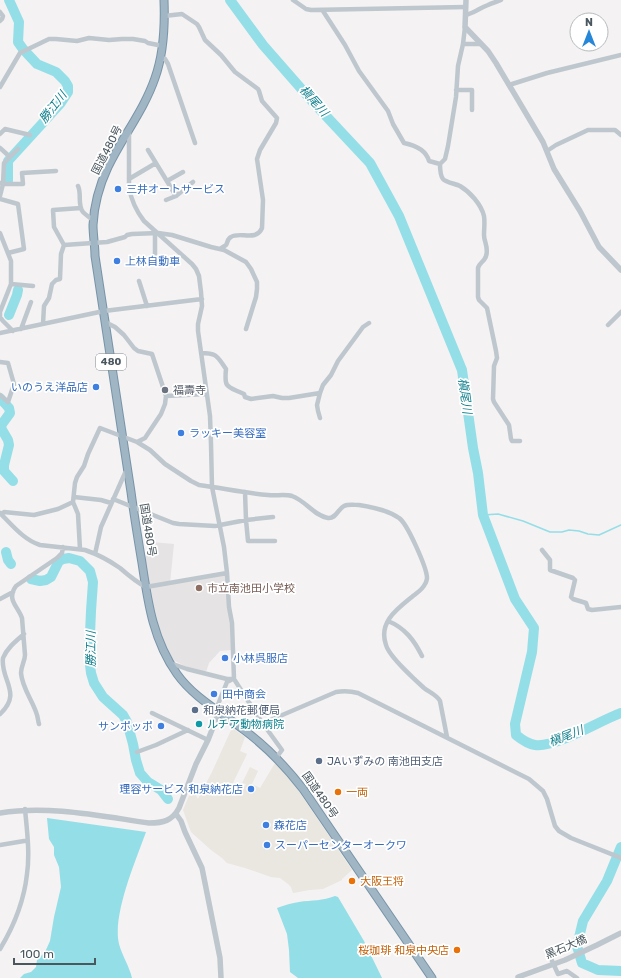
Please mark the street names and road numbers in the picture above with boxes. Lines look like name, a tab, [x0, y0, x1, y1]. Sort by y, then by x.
street label: 国道480号	[89, 123, 125, 177]
road number: 480	[96, 354, 126, 370]
street label: 国道480号	[137, 502, 159, 558]
street label: 国道480号	[299, 769, 341, 821]
street label: 黒石大橋	[543, 932, 589, 962]

